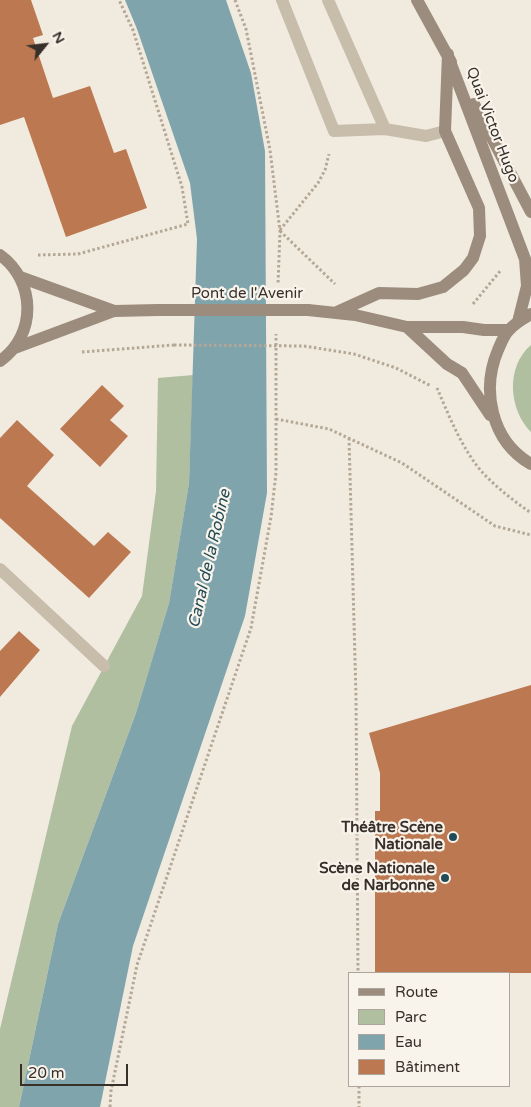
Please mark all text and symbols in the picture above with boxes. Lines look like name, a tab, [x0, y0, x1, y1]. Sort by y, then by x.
north arrow	[20, 20, 70, 70]
text: N	[48, 28, 69, 47]
street label: Quai Victor Hugo	[462, 65, 522, 185]
street label: Pont de l'Avenir	[191, 285, 303, 303]
water label: Canal de la Robine	[185, 488, 235, 630]
place label: Théâtre Scène Nationale	[341, 819, 443, 854]
marker: Théâtre Scène Nationale	[447, 831, 459, 843]
place label: Scène Nationale de Narbonne	[319, 860, 435, 895]
marker: Scène Nationale de Narbonne	[439, 872, 451, 884]
legend	[348, 972, 511, 1087]
text: Route	[395, 983, 438, 1001]
text: Parc	[395, 1008, 427, 1026]
text: Eau	[395, 1033, 422, 1051]
scale bar	[22, 1054, 130, 1086]
text: Bâtiment	[395, 1058, 460, 1076]
text: 20 m	[28, 1064, 65, 1082]

